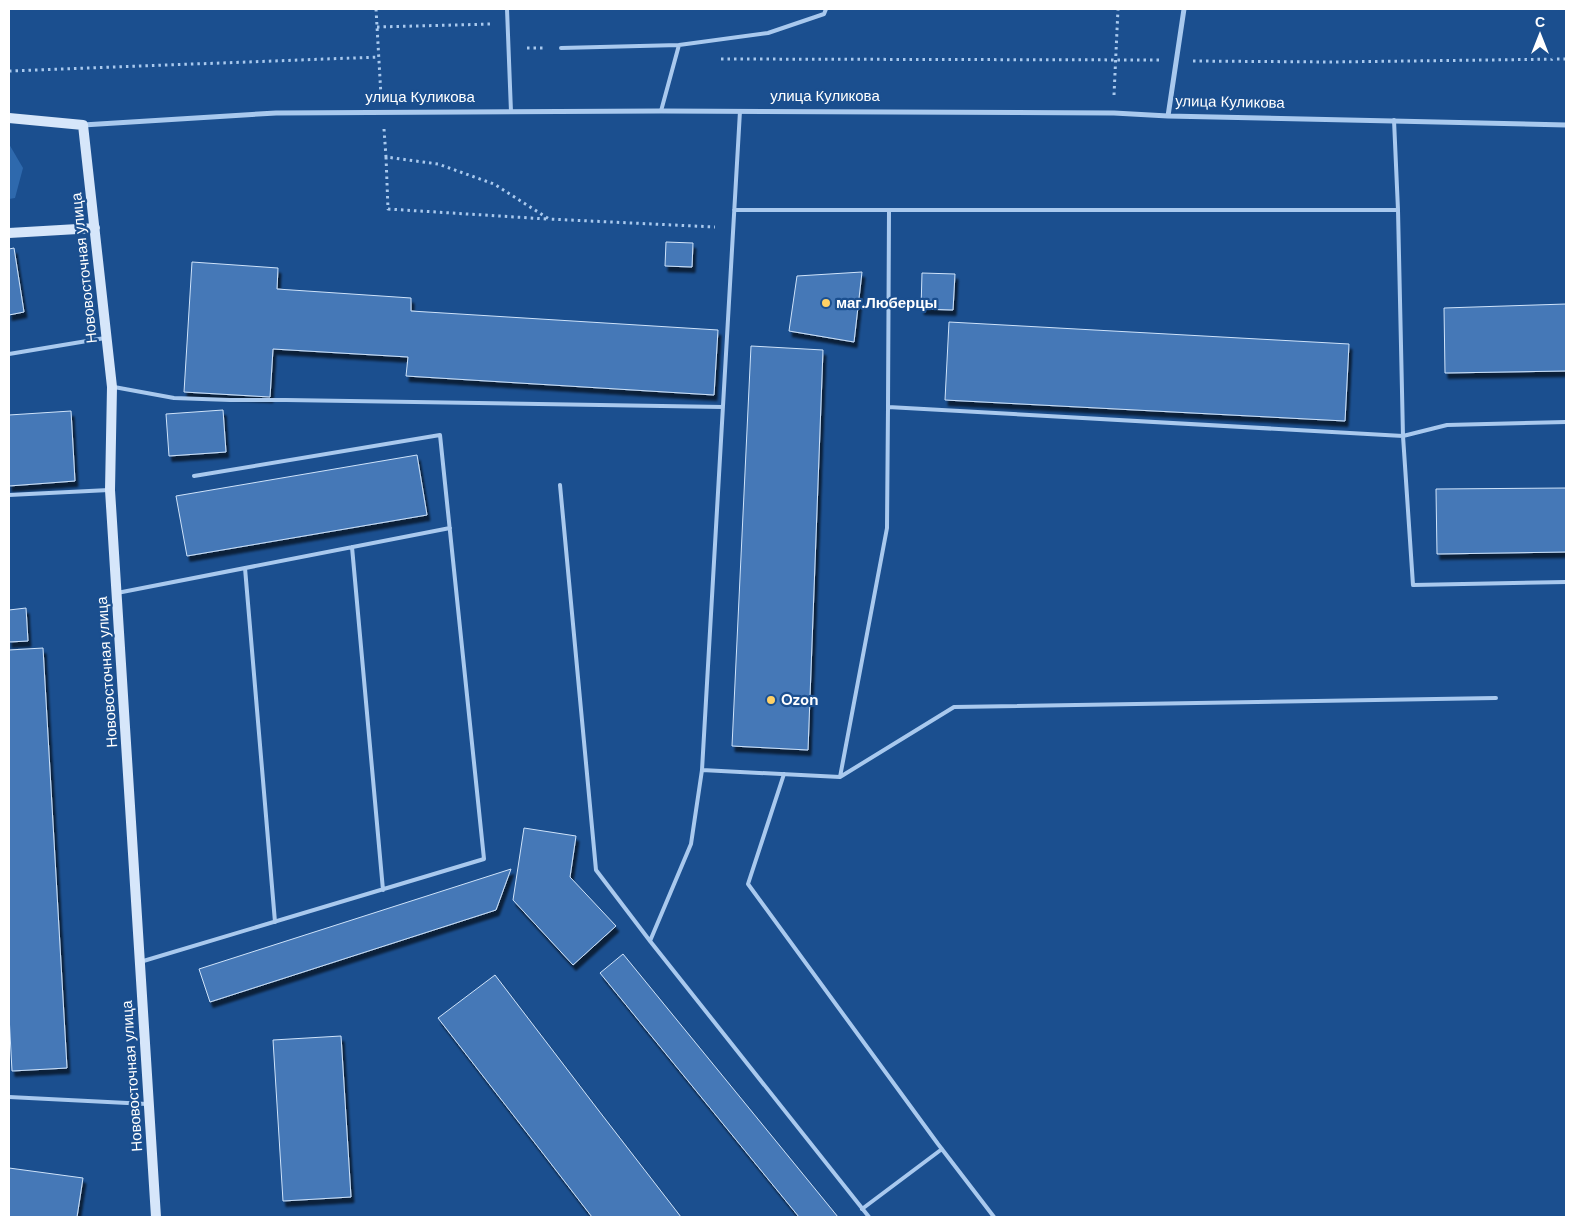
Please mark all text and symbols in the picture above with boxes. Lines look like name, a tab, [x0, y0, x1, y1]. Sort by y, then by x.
north arrow	[1515, 10, 1565, 60]
text: С	[1535, 13, 1545, 31]
street label: улица Куликова	[770, 86, 880, 106]
street label: улица Куликова	[365, 87, 475, 107]
street label: улица Куликова	[1175, 91, 1286, 113]
street label: Нововосточная улица	[66, 191, 102, 344]
place label: маг.Люберцы	[836, 293, 937, 313]
marker: маг.Люберцы	[820, 297, 832, 309]
street label: Нововосточная улица	[92, 595, 122, 748]
place label: Ozon	[781, 690, 819, 710]
marker: Ozon	[765, 694, 777, 706]
street label: Нововосточная улица	[117, 999, 147, 1152]

